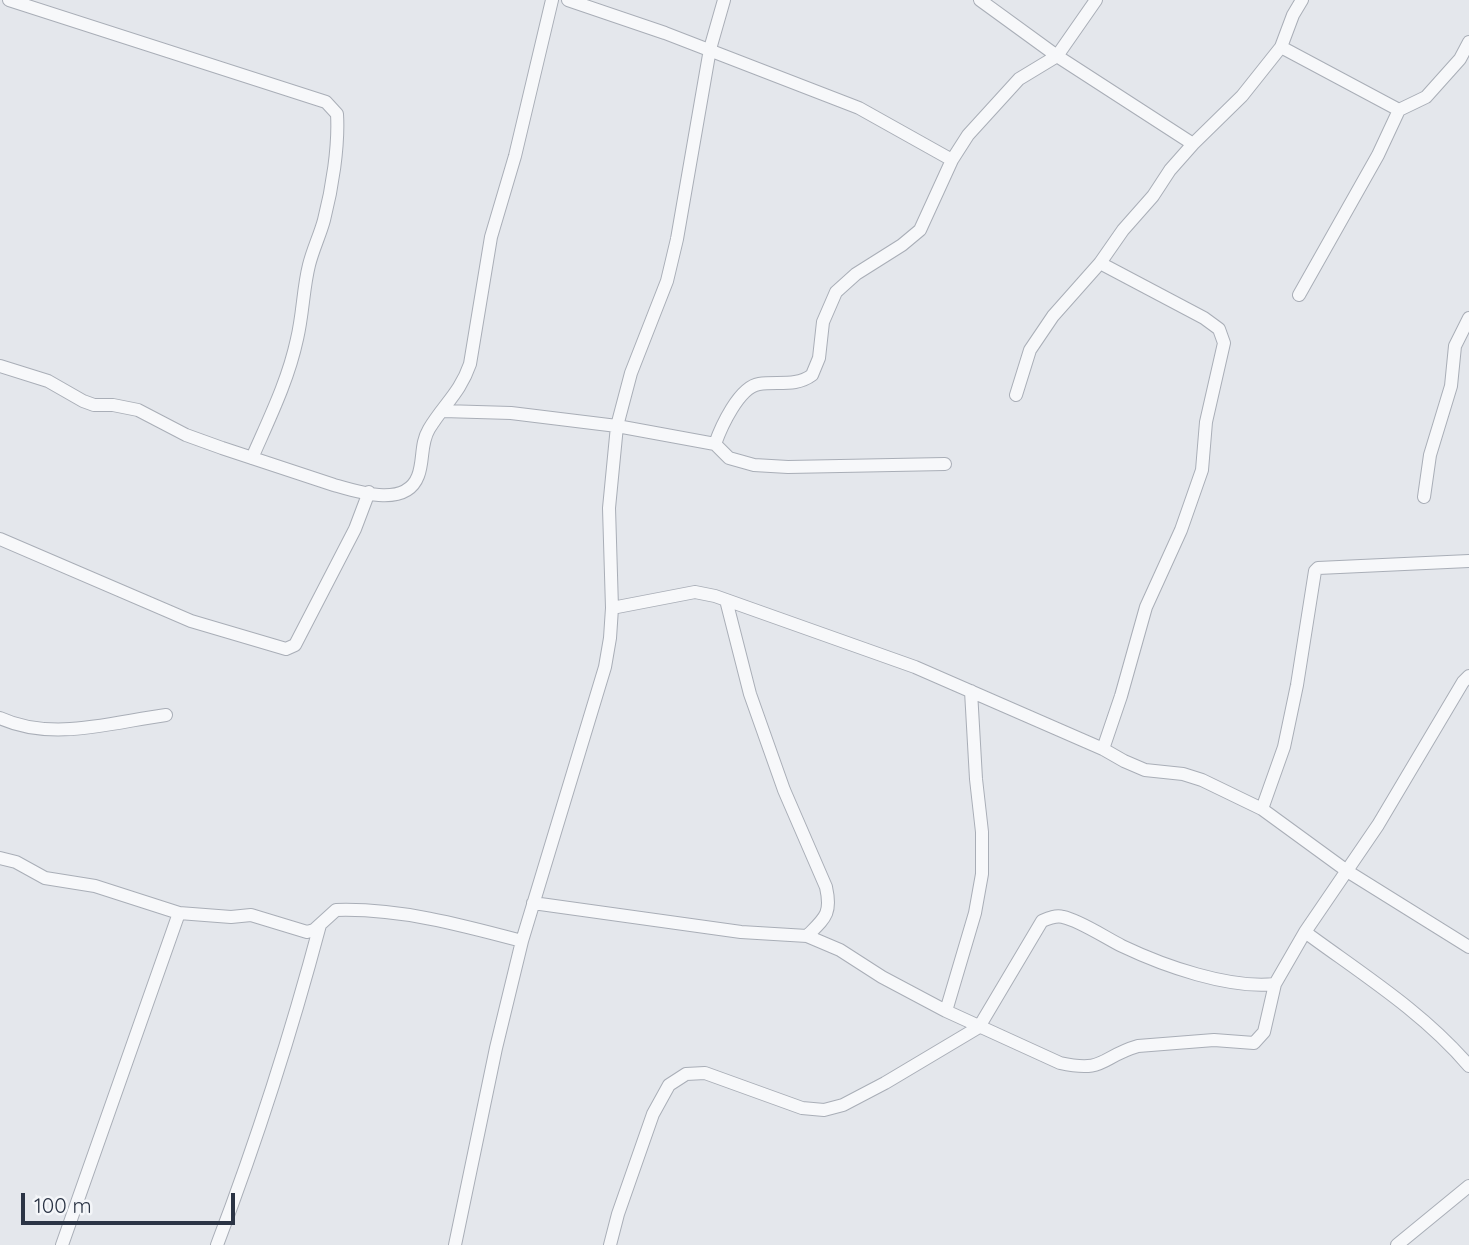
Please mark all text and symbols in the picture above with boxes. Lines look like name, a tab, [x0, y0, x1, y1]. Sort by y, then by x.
scale bar	[24, 1178, 238, 1222]
text: 100 m	[34, 1192, 92, 1218]

